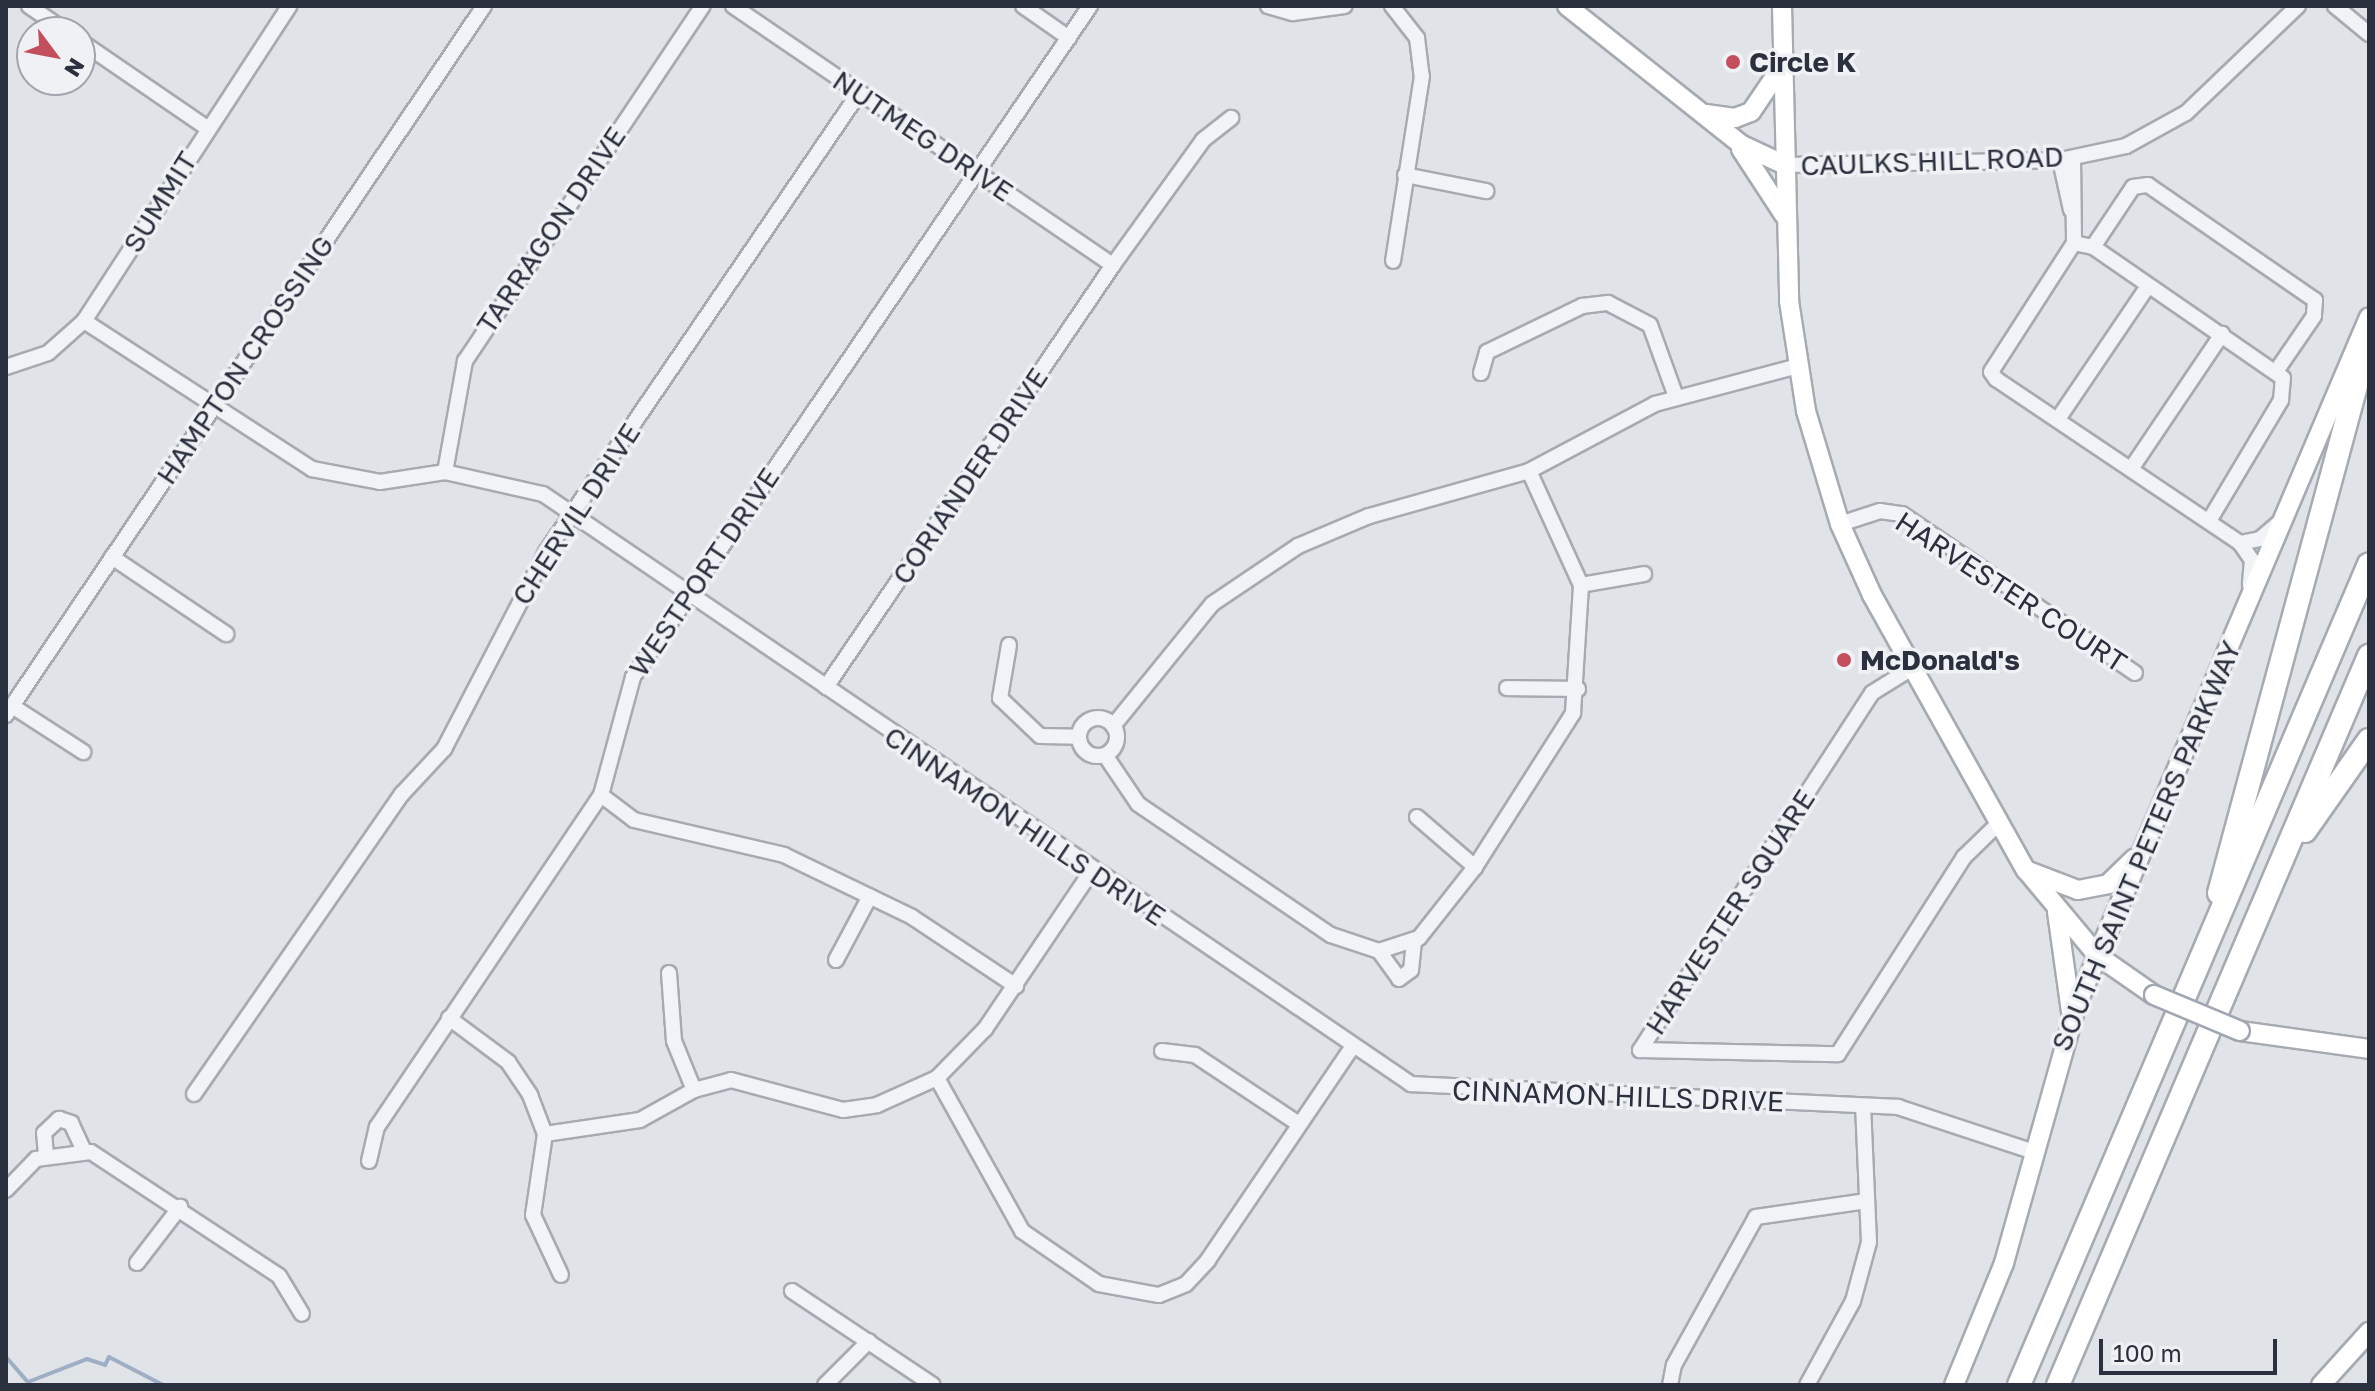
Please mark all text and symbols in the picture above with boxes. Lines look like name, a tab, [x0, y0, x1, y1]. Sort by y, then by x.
north arrow	[16, 16, 96, 96]
place label: Circle K	[1749, 45, 1856, 79]
marker: Circle K	[1724, 53, 1742, 71]
text: N	[59, 54, 91, 82]
street label: NUTMEG DRIVE	[827, 63, 1019, 209]
street label: TARRAGON DRIVE	[469, 120, 633, 340]
street label: CAULKS HILL ROAD	[1800, 140, 2064, 182]
street label: SUMMIT	[116, 145, 204, 259]
street label: HAMPTON CROSSING	[149, 229, 341, 491]
street label: CORIANDER DRIVE	[885, 361, 1055, 591]
street label: CHERVIL DRIVE	[505, 417, 647, 611]
street label: WESTPORT DRIVE	[622, 461, 786, 683]
street label: HARVESTER COURT	[1889, 505, 2133, 679]
street label: SOUTH SAINT PETERS PARKWAY	[2044, 636, 2248, 1056]
place label: McDonald's	[1860, 643, 2020, 677]
marker: McDonald's	[1835, 651, 1853, 669]
street label: CINNAMON HILLS DRIVE	[878, 719, 1172, 933]
street label: HARVESTER SQUARE	[1638, 783, 1822, 1041]
street label: CINNAMON HILLS DRIVE	[1452, 1073, 1784, 1119]
scale bar	[2103, 1323, 2281, 1373]
text: 100 m	[2113, 1338, 2182, 1367]

